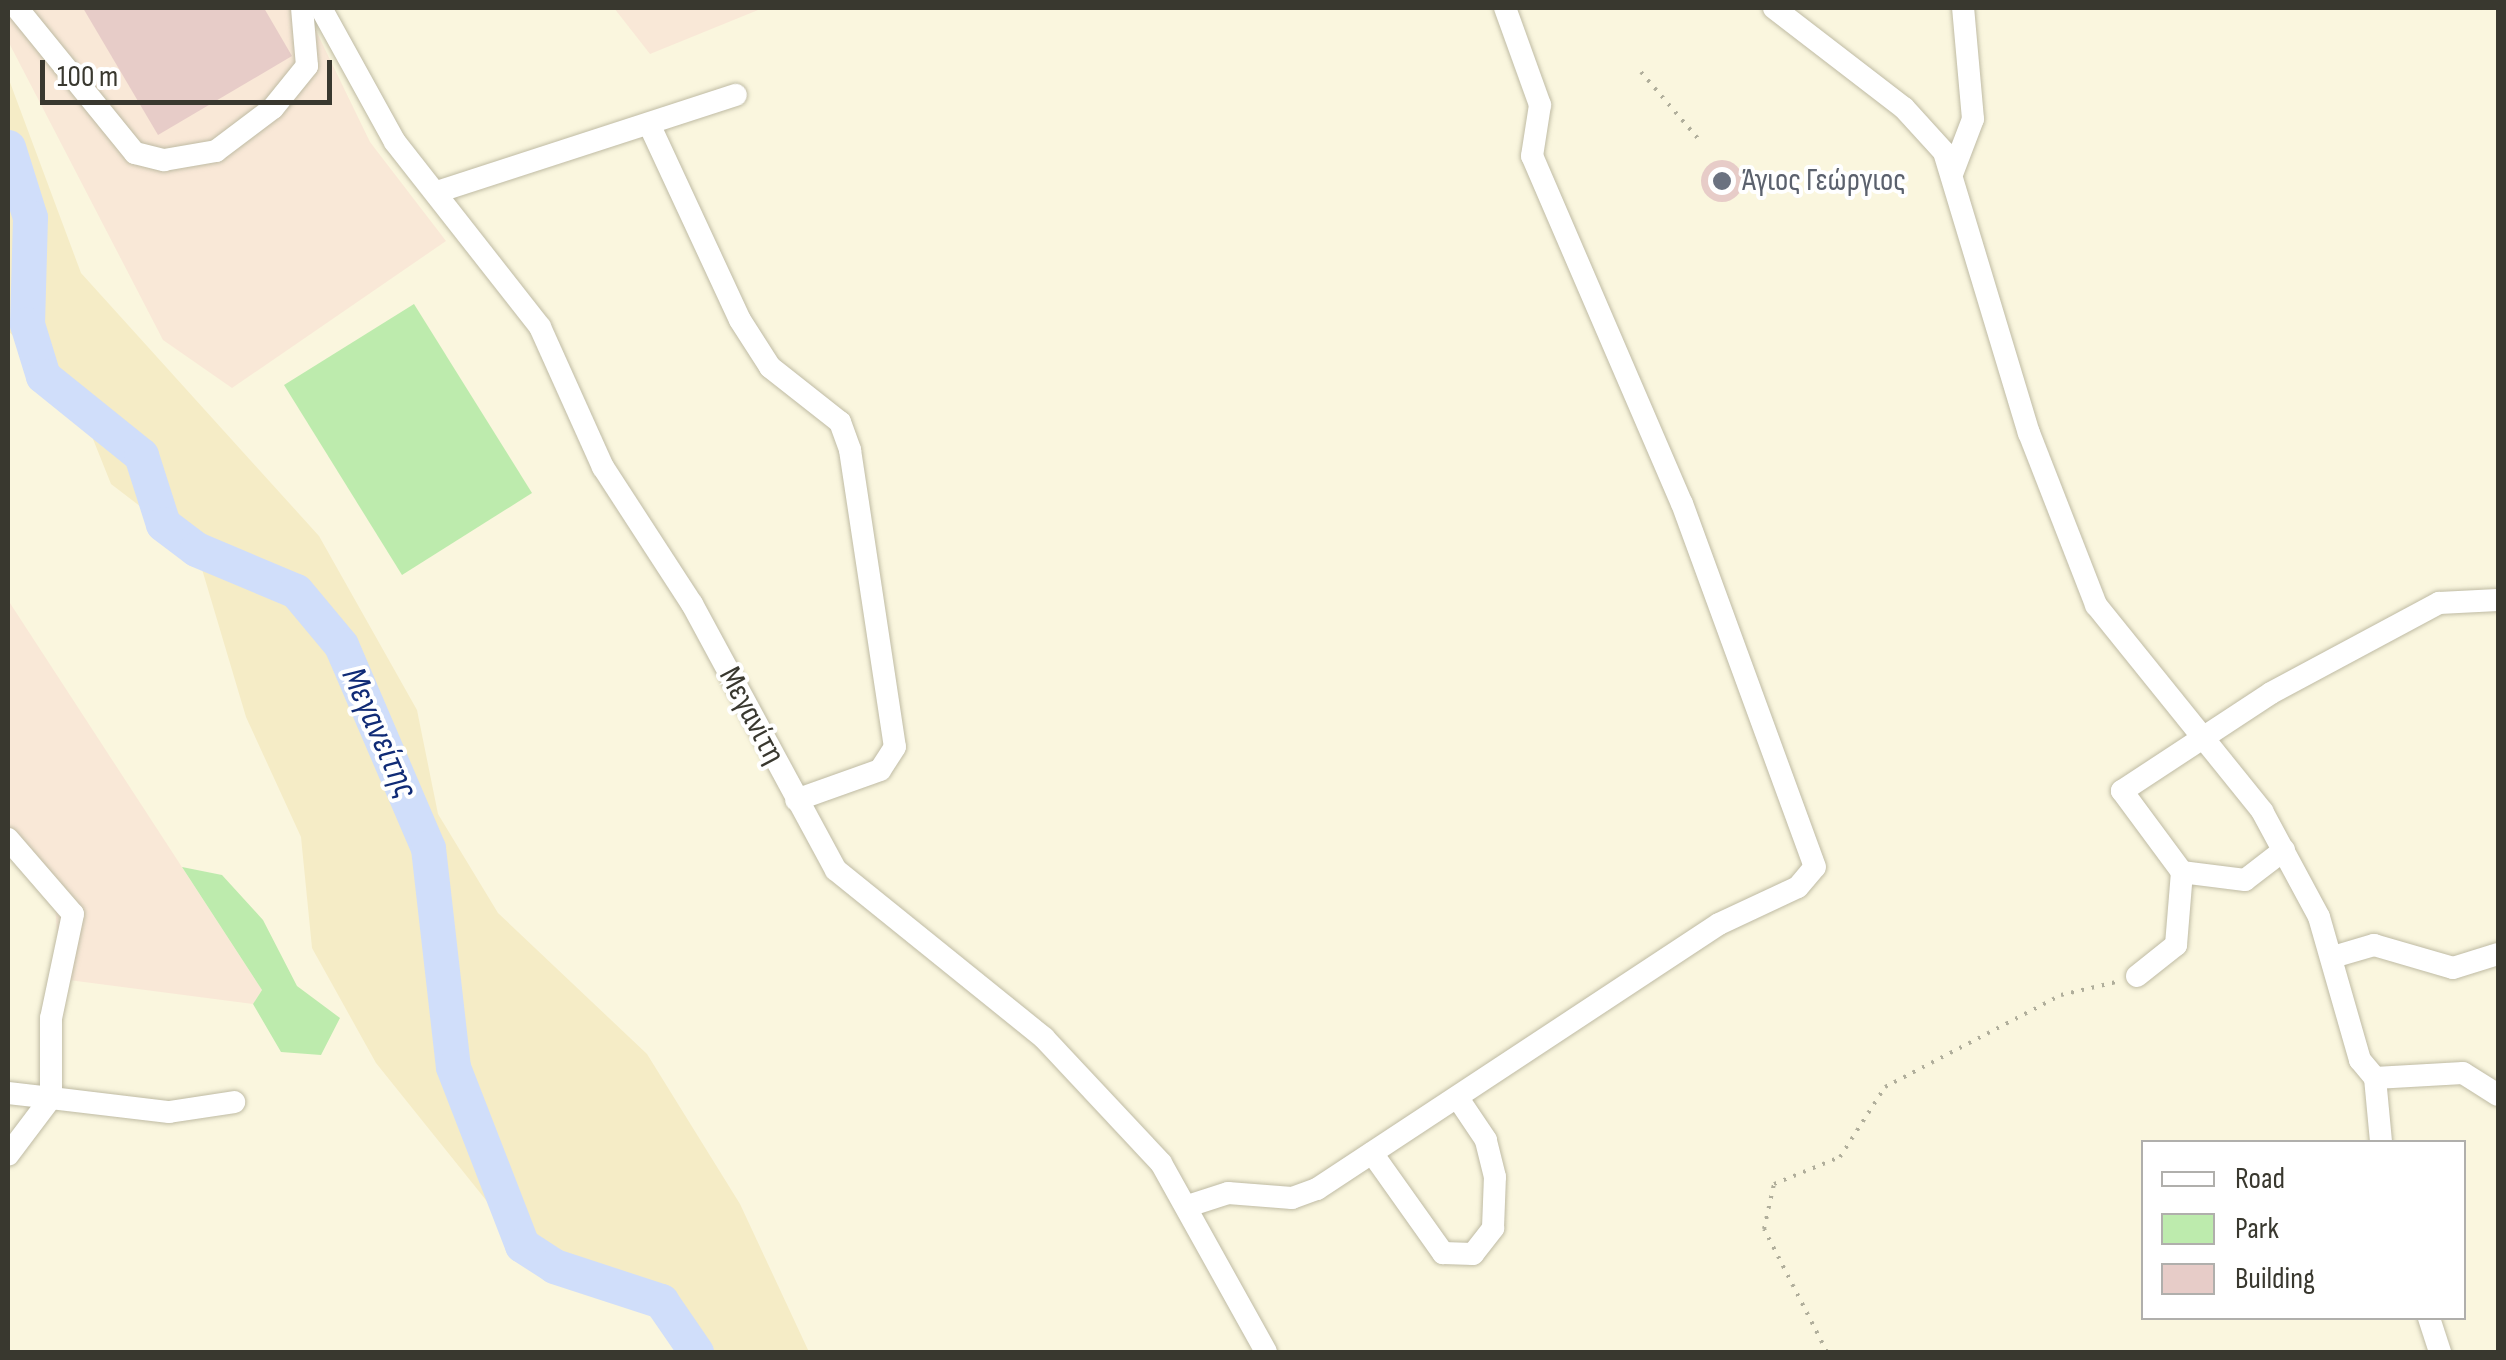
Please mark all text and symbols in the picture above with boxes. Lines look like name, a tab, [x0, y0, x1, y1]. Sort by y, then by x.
scale bar	[45, 40, 338, 102]
text: 100 m	[57, 59, 118, 95]
place label: Άγιος Γεώργιος	[1742, 162, 1906, 200]
marker: Άγιος Γεώργιος	[1711, 170, 1733, 192]
water label: Μεγανείτης	[332, 661, 426, 805]
street label: Μεγανίτη	[710, 661, 792, 771]
legend	[2141, 1140, 2466, 1320]
text: Road	[2235, 1161, 2285, 1197]
text: Park	[2235, 1211, 2279, 1247]
text: Building	[2235, 1261, 2315, 1297]

